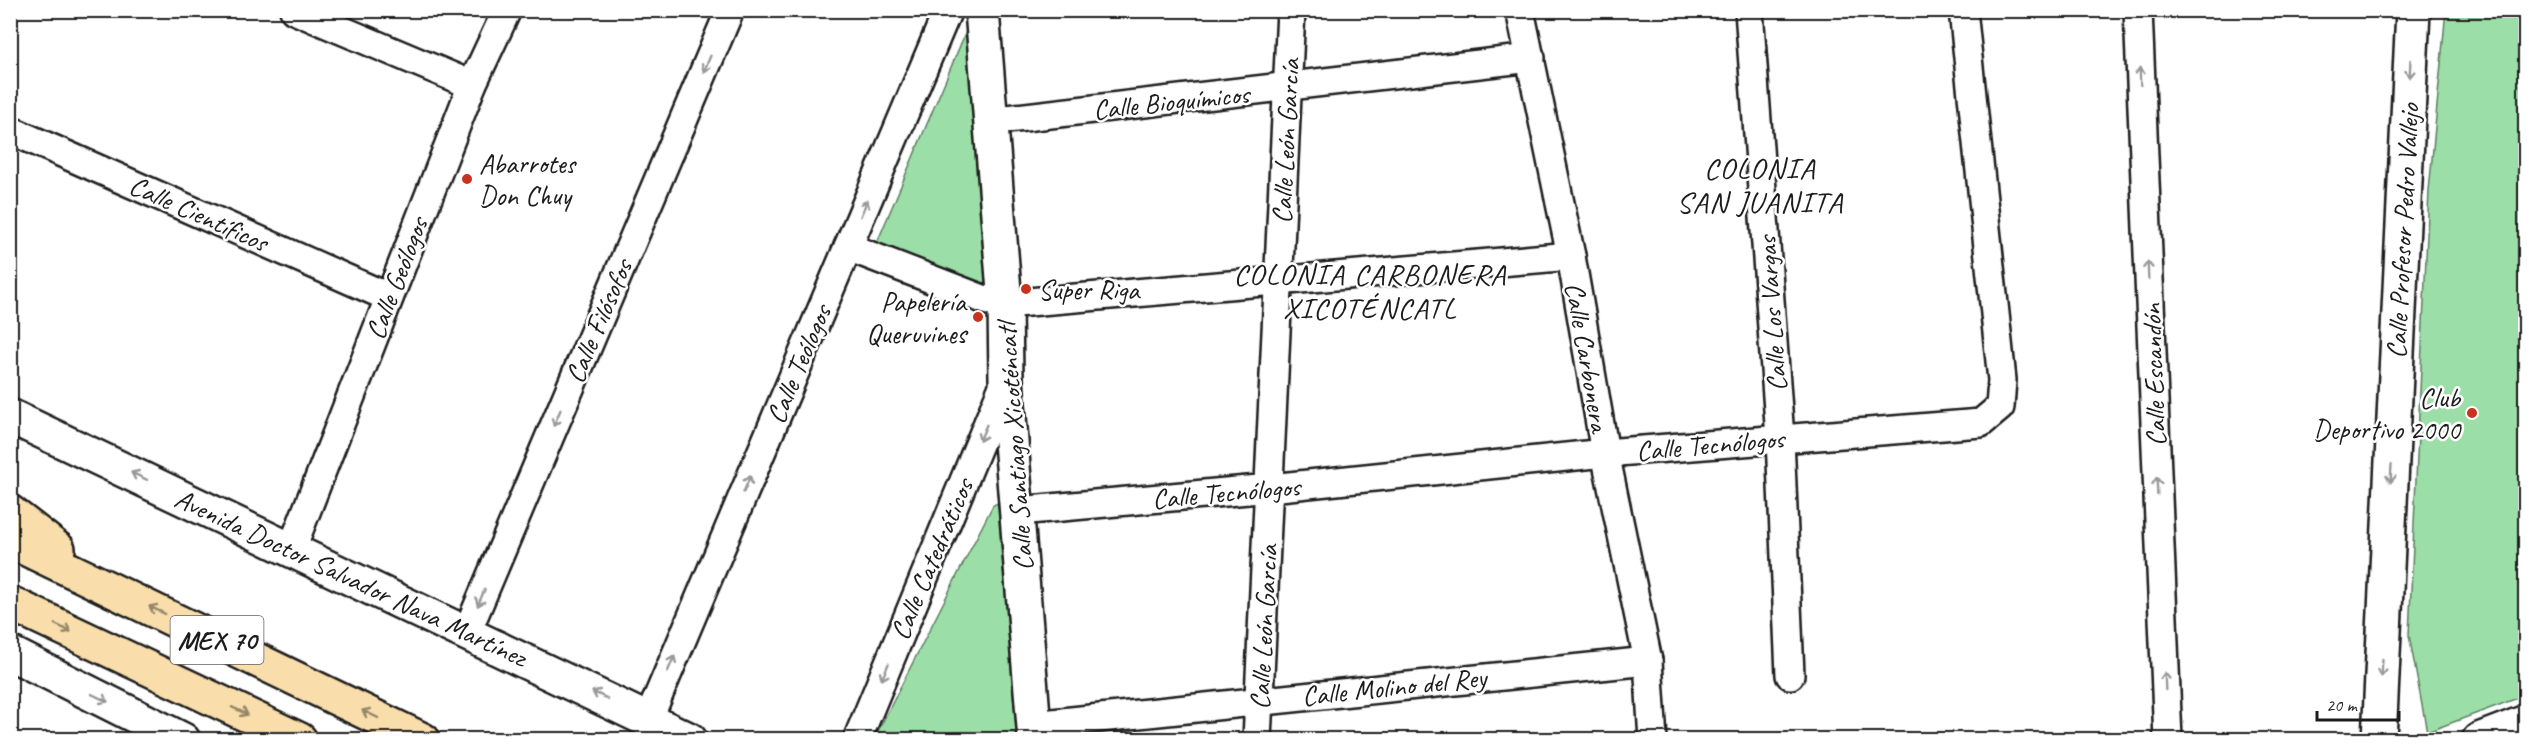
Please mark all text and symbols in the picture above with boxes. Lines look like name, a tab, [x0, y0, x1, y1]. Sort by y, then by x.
one-way arrow	[701, 55, 712, 73]
street label: Calle León García	[1264, 56, 1307, 224]
one-way arrow	[2404, 58, 2415, 78]
one-way arrow	[2135, 66, 2146, 86]
street label: Calle Bioquímicos	[1091, 76, 1253, 127]
street label: Calle Profesor Pedro Vallejo	[2378, 101, 2427, 359]
place label: Abarrotes Don Chuy	[479, 146, 578, 213]
district label: COLONIA SAN JUANITA	[1676, 149, 1844, 221]
street label: Calle Científicos	[124, 167, 276, 261]
marker: Abarrotes Don Chuy	[460, 172, 474, 186]
one-way arrow	[859, 199, 870, 218]
street label: Calle Geólogos	[357, 210, 437, 344]
street label: Calle Los Vargas	[1748, 233, 1794, 393]
street label: Calle Filósofos	[557, 252, 641, 388]
district label: COLONIA CARBONERA XICOTÉNCATL	[1233, 255, 1507, 327]
one-way arrow	[2143, 261, 2154, 281]
place label: Super Riga	[1038, 272, 1141, 307]
street label: Calle Carbonera	[1557, 280, 1618, 437]
marker: Super Riga	[1019, 282, 1033, 296]
place label: Papelería Queruvines	[866, 284, 968, 351]
street label: Calle Teólogos	[758, 297, 840, 429]
street label: Calle Escandón	[2133, 302, 2173, 447]
marker: Papelería Queruvines	[971, 310, 985, 324]
street label: Calle Santiago Xicoténcatl	[988, 317, 1041, 572]
place label: Club Deportivo 2000	[2313, 380, 2462, 447]
marker: Club Deportivo 2000	[2465, 406, 2479, 420]
one-way arrow	[551, 409, 562, 427]
street label: Calle Tecnólogos	[1635, 420, 1788, 468]
one-way arrow	[977, 424, 988, 442]
one-way arrow	[2386, 463, 2397, 483]
street label: Calle Tecnólogos	[1151, 468, 1304, 516]
one-way arrow	[131, 469, 149, 481]
street label: Calle Catedráticos	[882, 471, 982, 645]
one-way arrow	[742, 476, 753, 494]
one-way arrow	[2152, 477, 2163, 497]
street label: Avenida Doctor Salvador Nava Martínez	[169, 480, 534, 675]
street label: Calle León García	[1242, 542, 1285, 710]
one-way arrow	[475, 588, 486, 606]
one-way arrow	[148, 604, 166, 616]
road number: MEX 70	[170, 616, 264, 664]
one-way arrow	[54, 623, 72, 635]
one-way arrow	[666, 655, 677, 674]
one-way arrow	[2376, 658, 2388, 678]
street label: Calle Molino del Rey	[1300, 659, 1490, 714]
one-way arrow	[879, 662, 890, 680]
one-way arrow	[2160, 672, 2171, 692]
scale bar	[2317, 684, 2400, 722]
one-way arrow	[591, 688, 609, 700]
one-way arrow	[91, 693, 109, 705]
text: 20 m	[2326, 694, 2359, 716]
one-way arrow	[230, 706, 248, 718]
one-way arrow	[361, 708, 379, 719]

